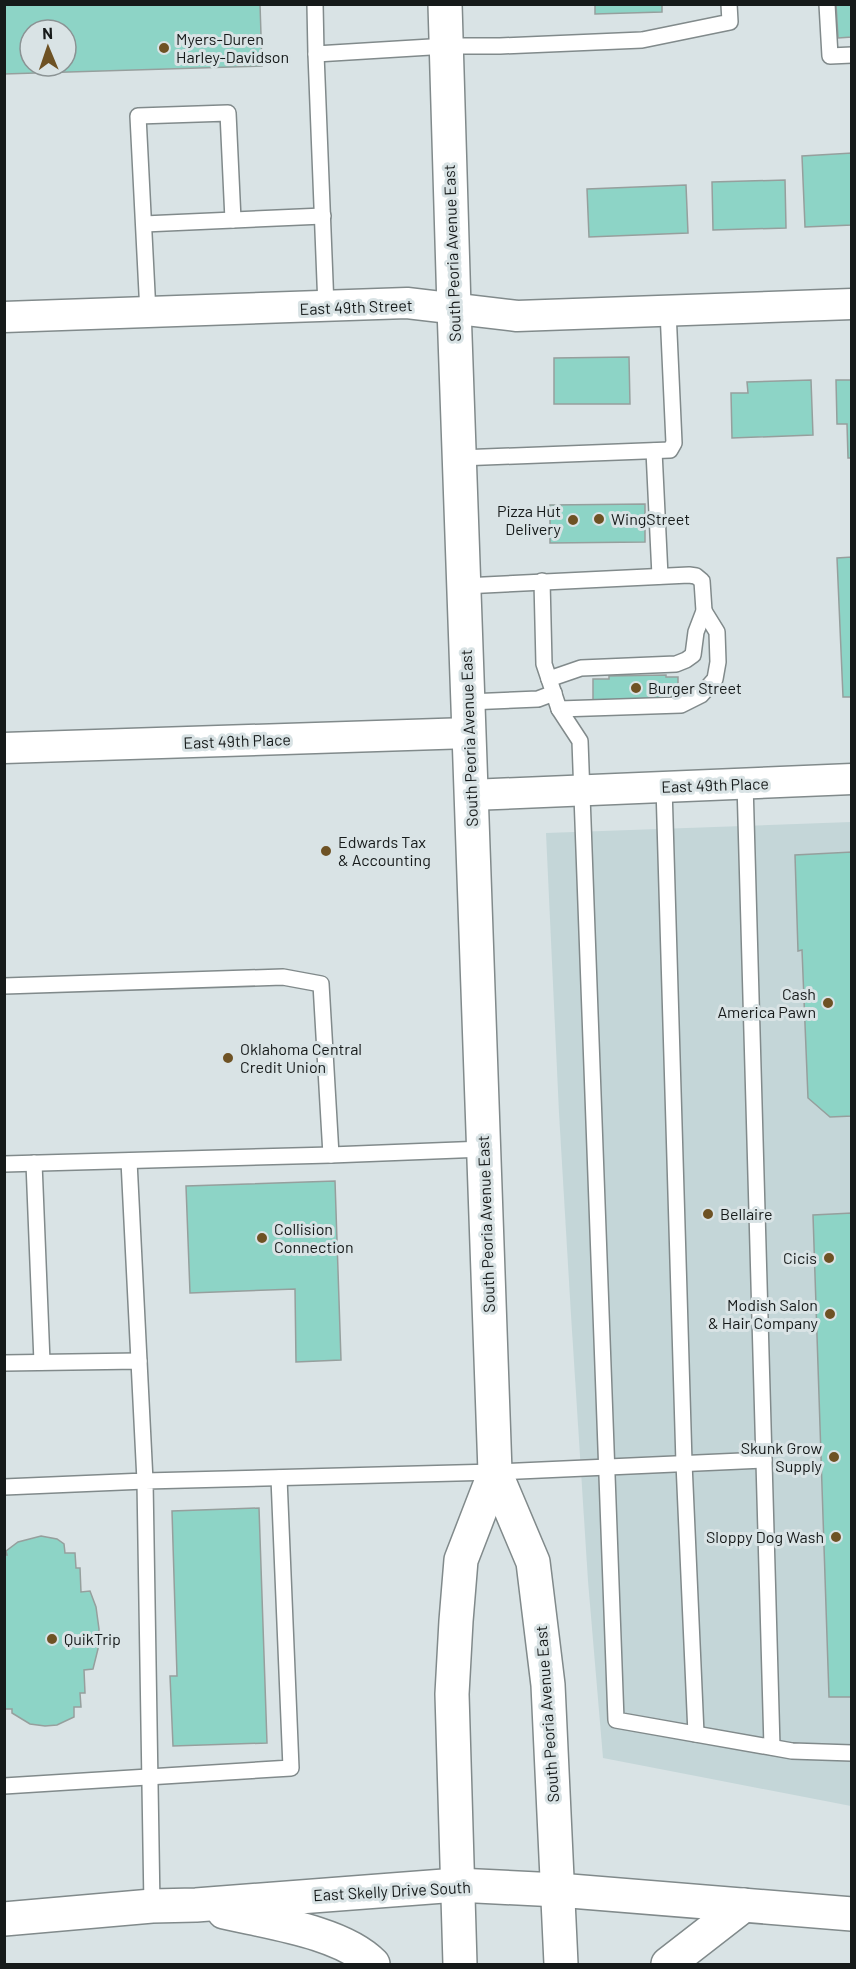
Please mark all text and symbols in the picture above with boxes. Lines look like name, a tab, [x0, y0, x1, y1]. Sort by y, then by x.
north arrow	[18, 18, 78, 78]
text: N	[42, 23, 53, 42]
place label: Myers-Duren Harley-Davidson	[176, 29, 289, 66]
marker: Myers-Duren Harley-Davidson	[157, 41, 171, 55]
street label: South Peoria Avenue East	[439, 164, 464, 342]
street label: East 49th Street	[299, 295, 413, 318]
place label: Pizza Hut Delivery	[497, 501, 562, 538]
place label: WingStreet	[611, 509, 690, 528]
marker: WingStreet	[592, 512, 606, 526]
marker: Pizza Hut Delivery	[566, 513, 580, 527]
street label: South Peoria Avenue East	[456, 649, 481, 827]
place label: Burger Street	[648, 678, 742, 697]
marker: Burger Street	[629, 681, 643, 695]
street label: East 49th Place	[183, 729, 291, 752]
street label: East 49th Place	[661, 773, 769, 796]
place label: Edwards Tax & Accounting	[338, 832, 431, 869]
marker: Edwards Tax & Accounting	[319, 844, 333, 858]
place label: Cash America Pawn	[717, 984, 816, 1021]
marker: Cash America Pawn	[821, 996, 835, 1010]
place label: Oklahoma Central Credit Union	[240, 1039, 362, 1076]
marker: Oklahoma Central Credit Union	[221, 1051, 235, 1065]
street label: South Peoria Avenue East	[473, 1135, 498, 1313]
place label: Bellaire	[720, 1204, 772, 1223]
marker: Bellaire	[701, 1207, 715, 1221]
place label: Collision Connection	[274, 1219, 354, 1256]
marker: Collision Connection	[255, 1231, 269, 1245]
place label: Cicis	[783, 1248, 817, 1267]
marker: Cicis	[822, 1251, 836, 1265]
place label: Modish Salon & Hair Company	[708, 1295, 819, 1332]
marker: Modish Salon & Hair Company	[823, 1307, 837, 1321]
place label: Skunk Grow Supply	[741, 1438, 823, 1475]
marker: Skunk Grow Supply	[827, 1450, 841, 1464]
place label: Sloppy Dog Wash	[706, 1527, 824, 1546]
marker: Sloppy Dog Wash	[829, 1530, 843, 1544]
street label: South Peoria Avenue East	[531, 1625, 562, 1803]
place label: QuikTrip	[64, 1629, 121, 1648]
marker: QuikTrip	[45, 1632, 59, 1646]
street label: East Skelly Drive South	[313, 1877, 471, 1904]

